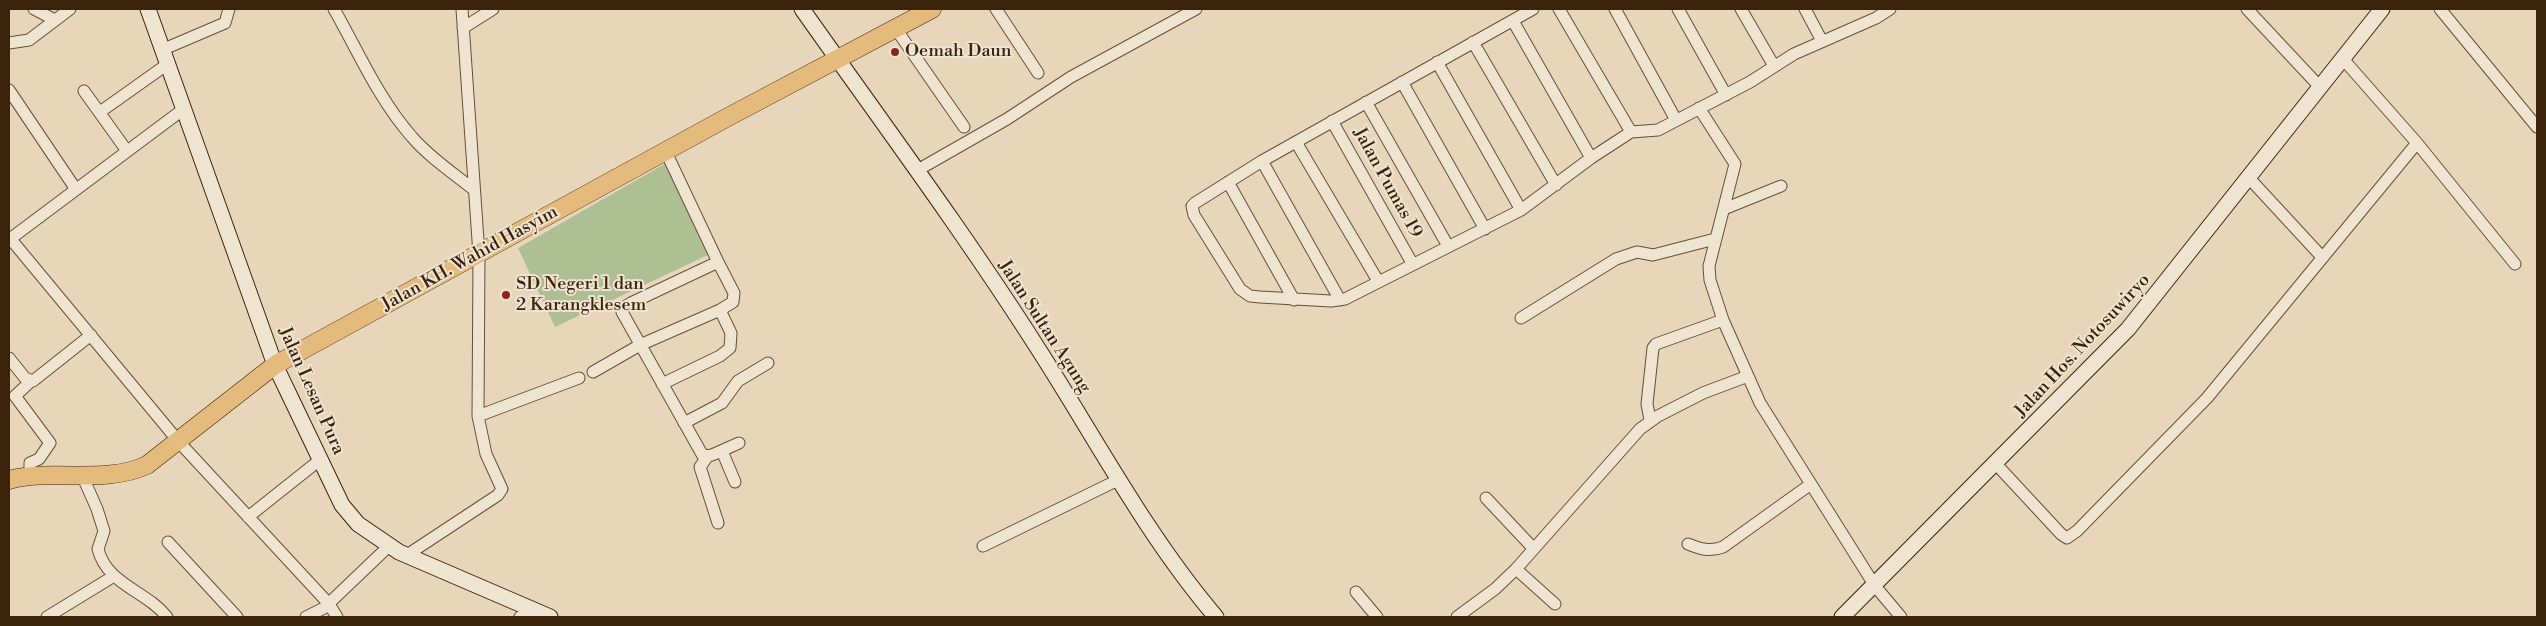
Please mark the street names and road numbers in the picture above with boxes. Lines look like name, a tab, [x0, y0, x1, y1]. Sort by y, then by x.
street label: Jalan Pumas 19	[1348, 124, 1426, 242]
street label: Jalan KH. Wahid Hasyim	[378, 202, 562, 316]
street label: Jalan Sultan Agung	[993, 256, 1095, 398]
street label: Jalan Hos. Notosuwiryo	[2011, 270, 2155, 422]
street label: Jalan Lesan Pura	[273, 324, 349, 458]

